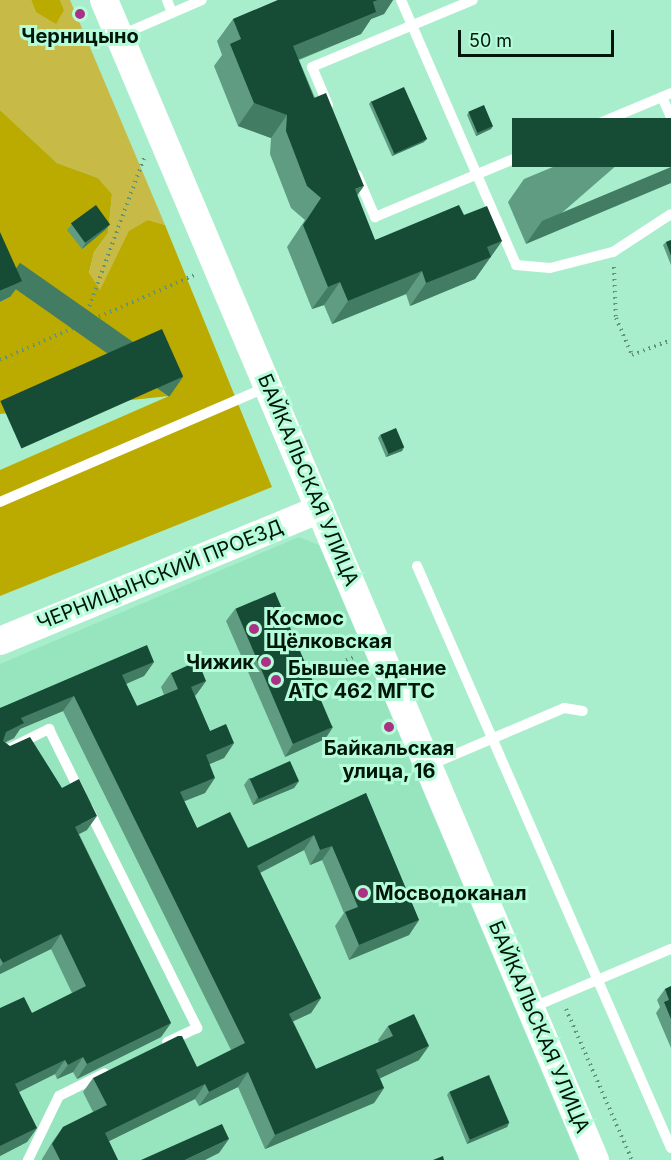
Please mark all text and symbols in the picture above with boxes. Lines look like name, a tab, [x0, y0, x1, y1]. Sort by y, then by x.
marker: Черницыно	[73, 7, 87, 21]
scale bar	[461, 18, 617, 56]
place label: Черницыно	[21, 24, 139, 48]
text: 50 m	[469, 30, 512, 51]
street label: БАЙКАЛЬСКАЯ УЛИЦА	[252, 370, 364, 590]
street label: ЧЕРНИЦЫНСКИЙ ПРОЕЗД	[34, 515, 286, 635]
place label: Космос Щёлковская	[266, 606, 392, 653]
marker: Космос Щёлковская	[247, 622, 261, 636]
place label: Чижик	[186, 650, 254, 674]
marker: Чижик	[259, 655, 273, 669]
place label: Бывшее здание АТС 462 МГТС	[288, 656, 447, 703]
marker: Бывшее здание АТС 462 МГТС	[269, 673, 283, 687]
marker: Байкальская улица, 16	[382, 720, 396, 734]
place label: Байкальская улица, 16	[324, 736, 454, 783]
place label: Мосводоканал	[375, 881, 527, 905]
marker: Мосводоканал	[356, 886, 370, 900]
street label: БАЙКАЛЬСКАЯ УЛИЦА	[483, 917, 595, 1137]

